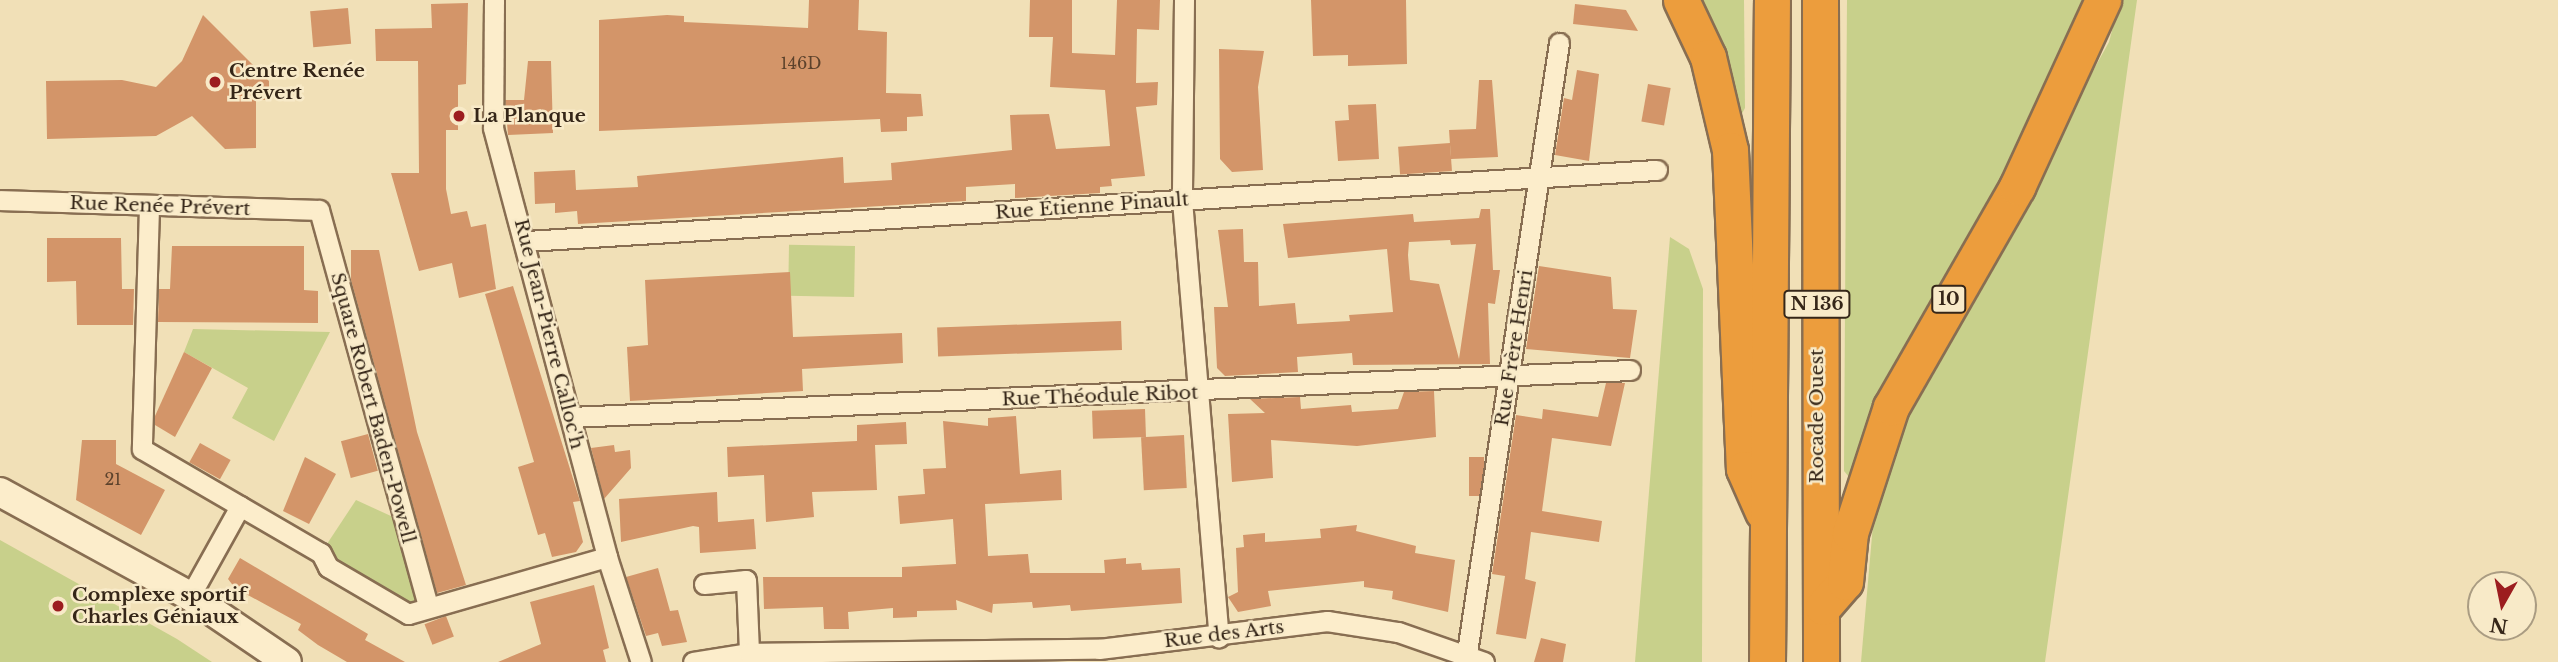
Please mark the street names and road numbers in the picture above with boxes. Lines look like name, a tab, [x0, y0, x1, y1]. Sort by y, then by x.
street label: Rue Étienne Pinault	[994, 188, 1190, 224]
street label: Rue Renée Prévert	[69, 191, 251, 221]
street label: Rue Jean-Pierre Calloc'h	[509, 216, 589, 452]
street label: Rue Frère Henri	[1490, 268, 1538, 428]
street label: Square Robert Baden-Powell	[326, 270, 420, 546]
road number: 10	[1930, 284, 1968, 314]
road number: N 136	[1782, 290, 1852, 318]
street label: Rocade Ouest	[1806, 349, 1828, 483]
street label: Rue Théodule Ribot	[1001, 381, 1199, 411]
street label: Rue des Arts	[1162, 615, 1286, 653]

